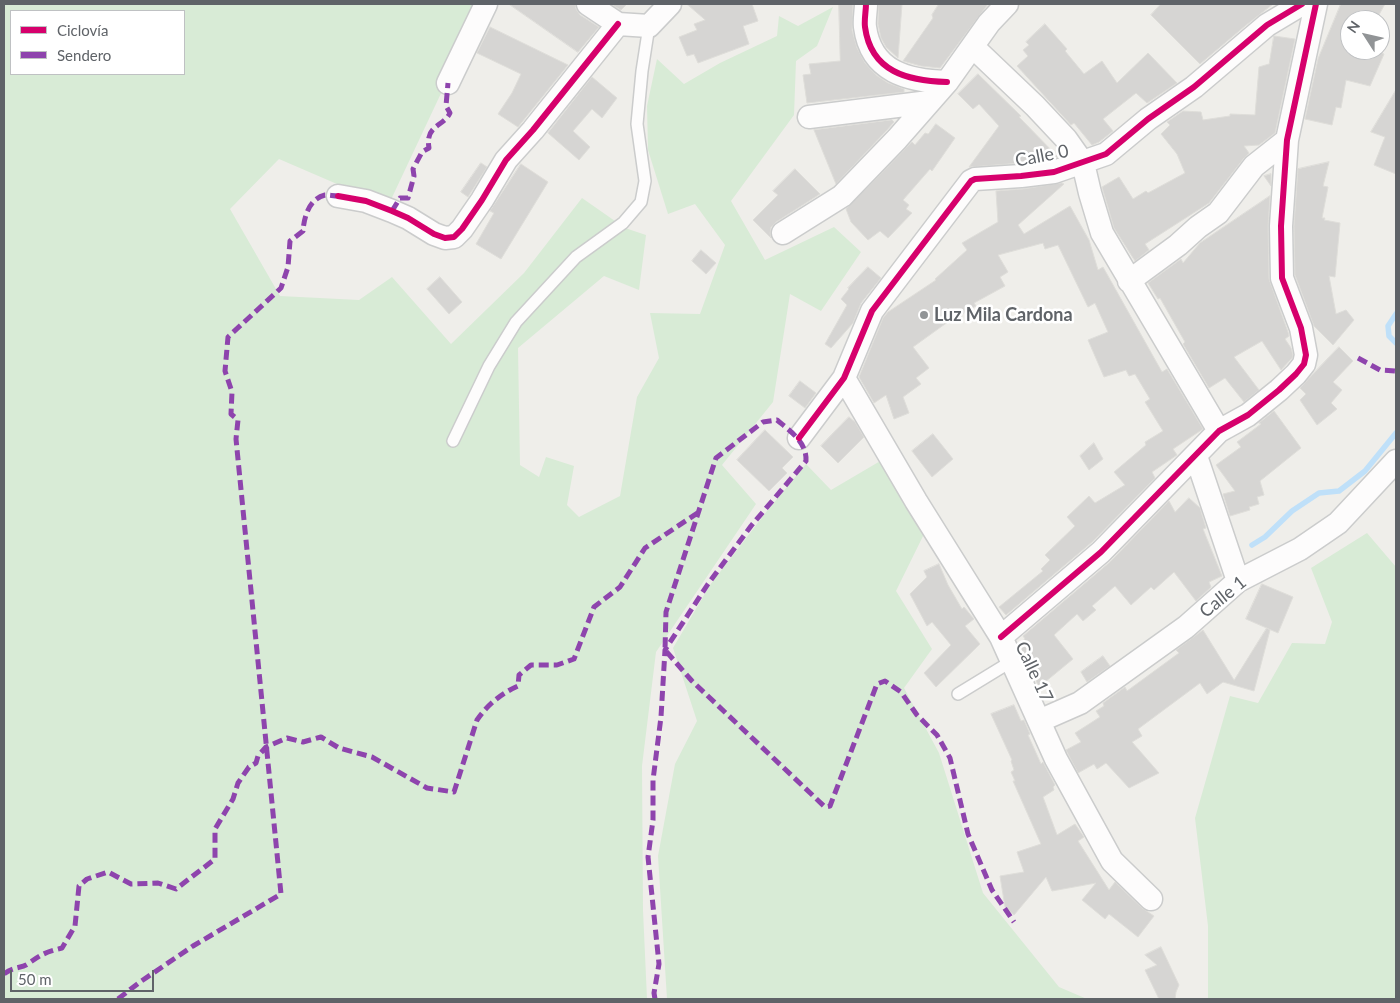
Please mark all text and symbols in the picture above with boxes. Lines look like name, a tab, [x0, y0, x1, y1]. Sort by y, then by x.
legend	[10, 10, 185, 75]
north arrow	[1340, 10, 1390, 60]
text: N	[1343, 17, 1363, 36]
text: Ciclovía	[57, 21, 108, 39]
text: Sendero	[57, 46, 111, 64]
street label: Calle 0	[1013, 140, 1071, 172]
place label: Luz Mila Cardona	[934, 304, 1073, 326]
marker: Luz Mila Cardona	[918, 309, 930, 321]
street label: Calle 1	[1195, 572, 1251, 622]
street label: Calle 17	[1011, 638, 1057, 706]
scale bar	[12, 960, 156, 992]
text: 50 m	[18, 970, 52, 988]

